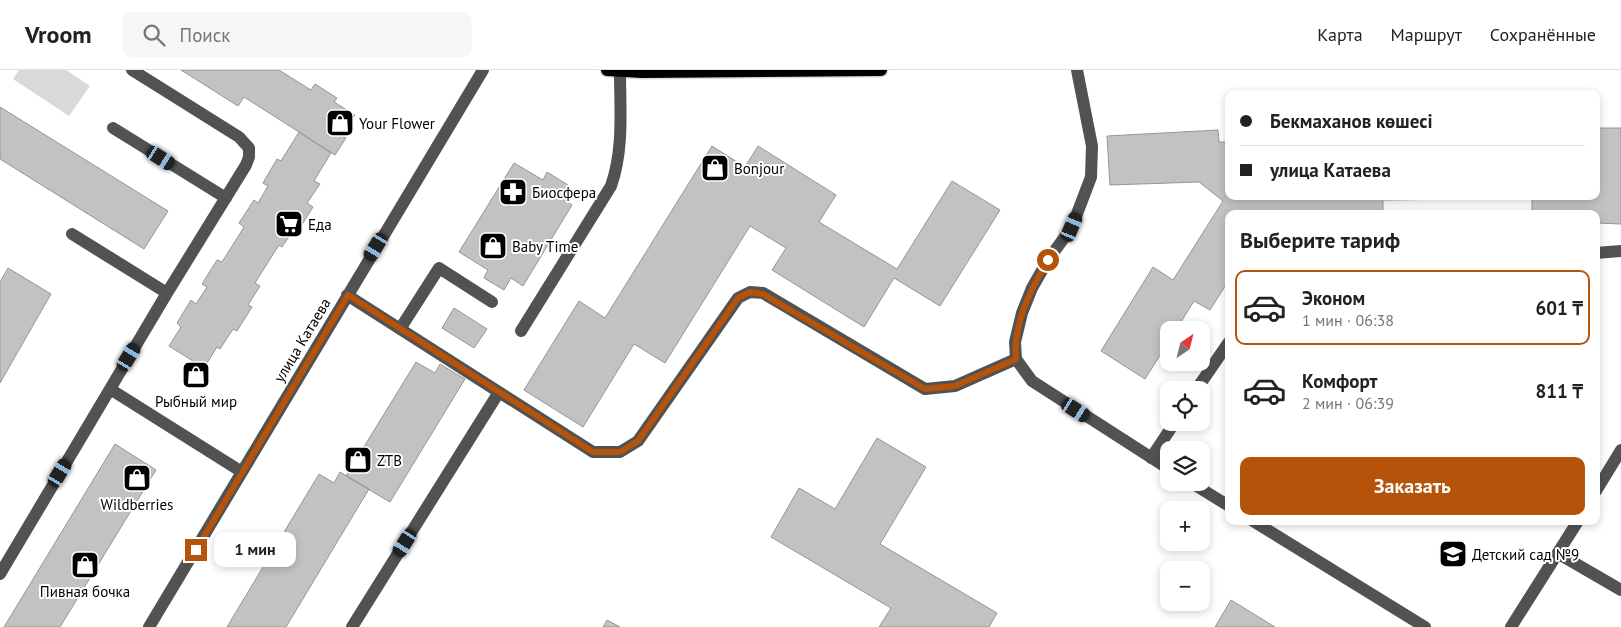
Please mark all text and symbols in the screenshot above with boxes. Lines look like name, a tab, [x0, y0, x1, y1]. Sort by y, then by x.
search box	[122, 12, 472, 57]
text: Vroom	[25, 19, 92, 50]
icon: search	[140, 21, 168, 49]
text: Поиск	[180, 23, 230, 47]
text: Карта	[1317, 23, 1363, 46]
text: Маршрут	[1391, 23, 1462, 46]
text: Сохранённые	[1490, 23, 1596, 46]
shop icon: Your Flower	[325, 108, 355, 138]
text: Бекмаханов көшесі	[1270, 109, 1433, 133]
place label: Your Flower	[359, 114, 435, 133]
car	[144, 144, 177, 172]
shop icon: Bonjour	[700, 153, 730, 183]
text: улица Катаева	[1270, 158, 1391, 182]
place label: Bonjour	[734, 159, 784, 178]
pharmacy icon: Биосфера	[498, 177, 528, 207]
place label: Биосфера	[532, 183, 596, 202]
supermarket icon: Еда	[274, 209, 304, 239]
car	[1059, 210, 1084, 244]
place label: Еда	[308, 215, 332, 234]
text: Выберите тариф	[1240, 226, 1400, 254]
car	[361, 230, 390, 264]
shop icon: Baby Time	[478, 231, 508, 261]
place label: Baby Time	[512, 237, 578, 256]
route start	[1037, 249, 1059, 271]
icon: car	[1242, 285, 1287, 330]
text: Эконом	[1302, 286, 1365, 310]
street label: улица Катаева	[269, 295, 335, 385]
text: 601 ₸	[1535, 296, 1583, 320]
text: 1 мин · 06:38	[1302, 310, 1394, 330]
north arrow	[1160, 321, 1210, 371]
map controls	[1160, 321, 1210, 611]
car	[114, 340, 143, 374]
shop icon: Рыбный мир	[181, 360, 211, 390]
icon: car	[1242, 368, 1287, 413]
text: Комфорт	[1302, 369, 1378, 393]
text: 811 ₸	[1535, 379, 1583, 403]
button: locate	[1160, 381, 1210, 431]
place label: Рыбный мир	[155, 392, 237, 411]
text: 2 мин · 06:39	[1302, 393, 1394, 413]
car	[1059, 396, 1092, 424]
button: layers	[1160, 441, 1210, 491]
shop icon: ZTB	[343, 445, 373, 475]
place label: ZTB	[377, 451, 402, 470]
car	[45, 456, 74, 490]
button: Заказать	[1240, 457, 1585, 515]
shop icon: Wildberries	[122, 463, 152, 493]
place label: Wildberries	[101, 495, 173, 514]
button: +	[1160, 501, 1210, 551]
car	[390, 526, 419, 560]
callout: 1 мин	[214, 532, 296, 568]
route end	[185, 539, 207, 561]
text: 1 мин	[234, 539, 276, 559]
school or university icon: Детский сад №9	[1438, 539, 1468, 569]
place label: Детский сад №9	[1472, 545, 1579, 564]
shop icon: Пивная бочка	[70, 550, 100, 580]
button: −	[1160, 561, 1210, 611]
place label: Пивная бочка	[40, 582, 130, 601]

